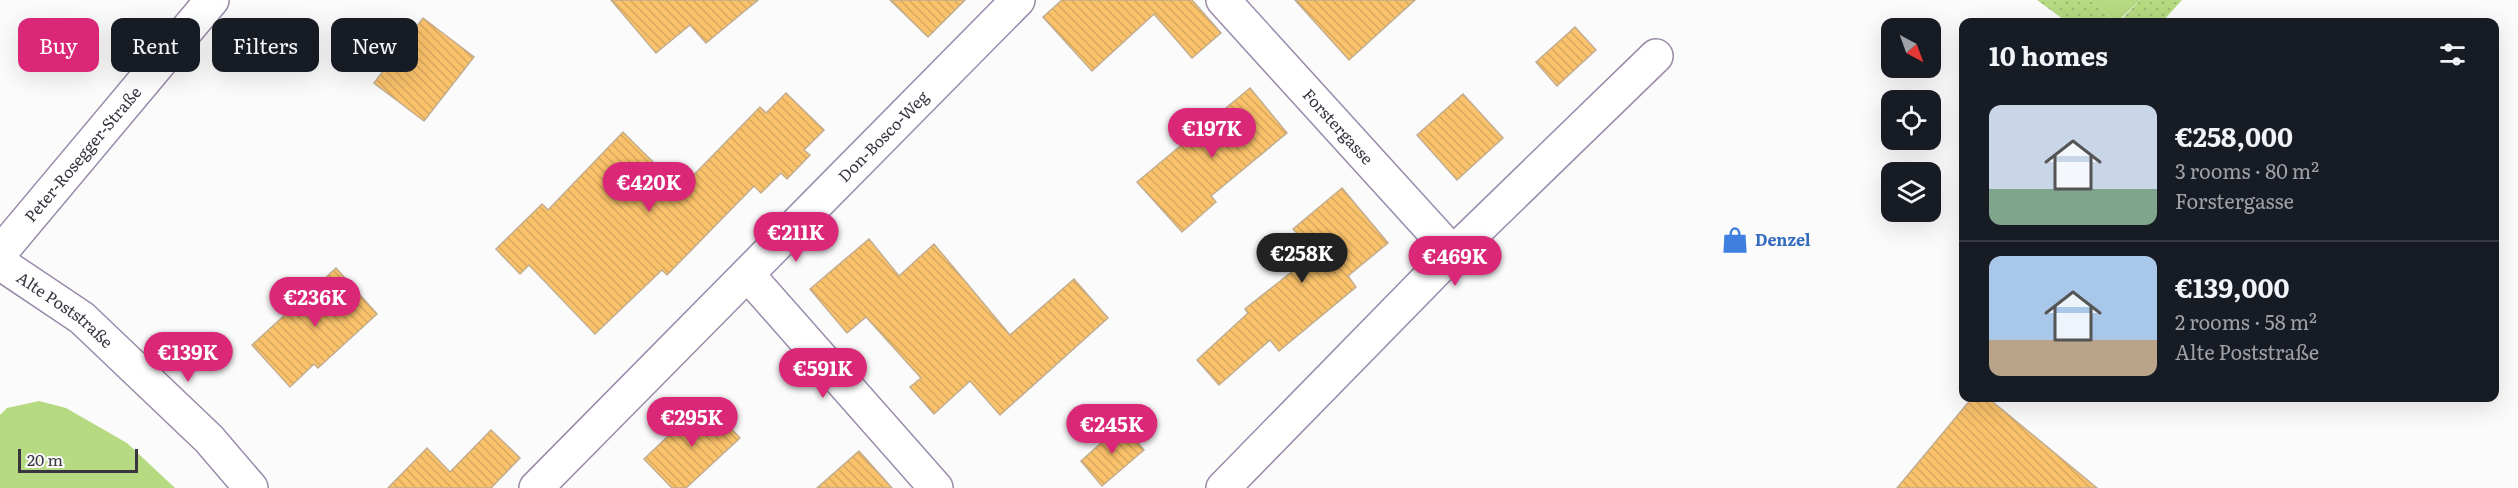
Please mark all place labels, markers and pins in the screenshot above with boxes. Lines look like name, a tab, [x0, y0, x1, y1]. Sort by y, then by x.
pin: €197K	[1170, 108, 1254, 159]
pin: €420K	[607, 162, 691, 213]
pin: €211K	[754, 212, 838, 263]
shop icon: Denzel	[1720, 225, 1750, 255]
place label: Denzel	[1755, 227, 1811, 251]
pin: €258K	[1260, 233, 1344, 284]
pin: €469K	[1413, 236, 1497, 287]
pin: €236K	[273, 277, 357, 328]
pin: €139K	[146, 332, 230, 383]
pin: €591K	[781, 348, 865, 399]
pin: €295K	[650, 397, 734, 448]
pin: €245K	[1070, 404, 1154, 455]

